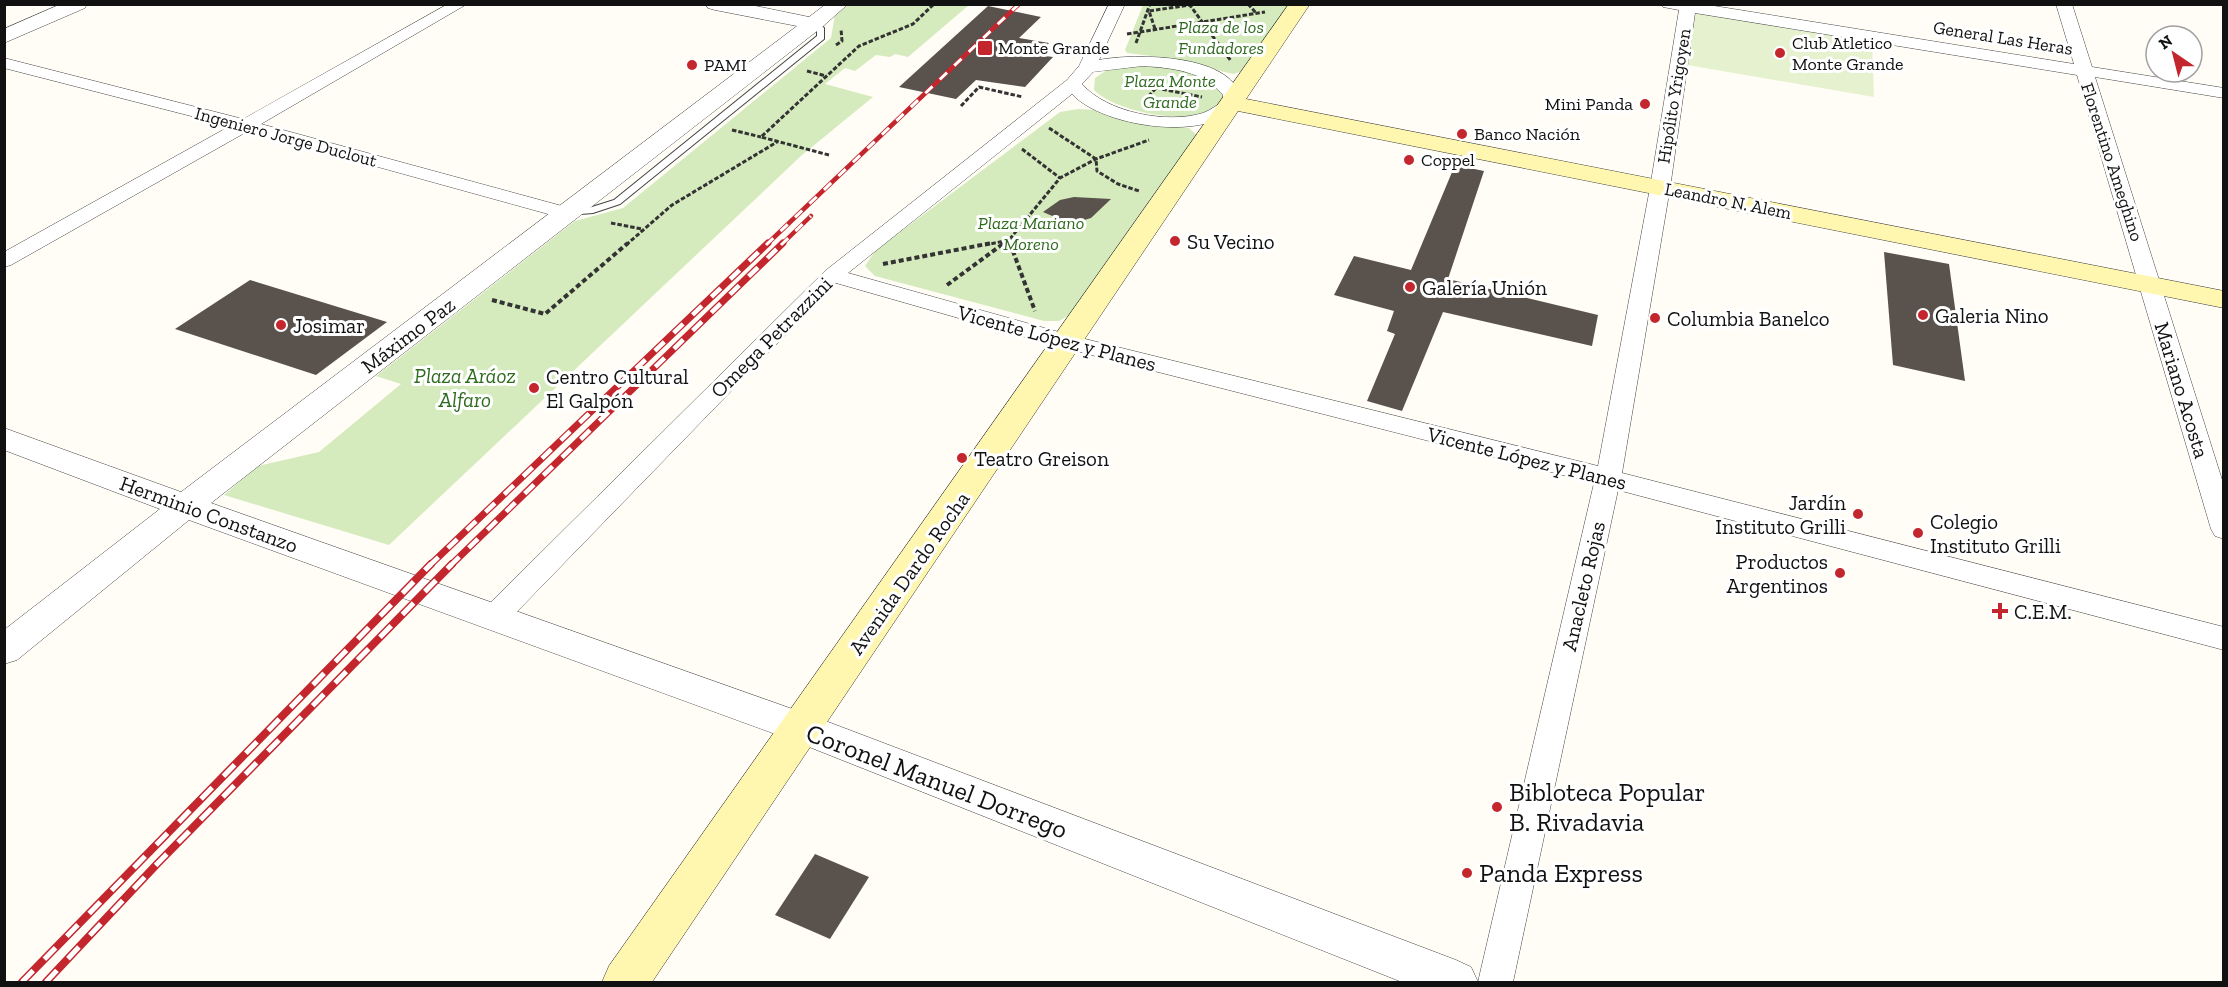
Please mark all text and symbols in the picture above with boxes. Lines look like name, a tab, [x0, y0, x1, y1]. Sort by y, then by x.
park label: Plaza de los Fundadores	[1178, 16, 1264, 59]
street label: General Las Heras	[1932, 16, 2074, 60]
north arrow	[2144, 24, 2204, 84]
street label: Hipólito Yrigoyen	[1652, 26, 1696, 165]
text: N	[2155, 31, 2176, 53]
place label: Club Atletico Monte Grande	[1792, 32, 1904, 75]
place label: Monte Grande	[998, 37, 1110, 59]
marker: Monte Grande	[976, 39, 994, 57]
marker: Club Atletico Monte Grande	[1773, 46, 1787, 60]
place label: PAMI	[704, 54, 747, 76]
marker: PAMI	[685, 58, 699, 72]
park label: Plaza Monte Grande	[1124, 70, 1216, 113]
street label: Florentino Ameghino	[2076, 80, 2148, 244]
place label: Mini Panda	[1545, 93, 1633, 115]
marker: Mini Panda	[1638, 97, 1652, 111]
street label: Ingeniero Jorge Duclout	[193, 102, 380, 172]
place label: Banco Nación	[1474, 123, 1581, 145]
marker: Banco Nación	[1455, 127, 1469, 141]
place label: Coppel	[1421, 149, 1475, 171]
marker: Coppel	[1402, 153, 1416, 167]
street label: Leandro N. Alem	[1663, 178, 1794, 224]
park label: Plaza Mariano Moreno	[978, 212, 1084, 255]
place label: Su Vecino	[1187, 229, 1275, 254]
marker: Su Vecino	[1168, 234, 1182, 248]
street label: Omega Petrazzini	[705, 271, 837, 403]
place label: Galería Unión	[1422, 275, 1547, 300]
marker: Galería Unión	[1403, 280, 1417, 294]
street label: Máximo Paz	[356, 292, 460, 378]
street label: Vicente López y Planes	[954, 299, 1159, 377]
place label: Galeria Nino	[1935, 303, 2049, 328]
place label: Columbia Banelco	[1667, 306, 1830, 331]
marker: Galeria Nino	[1916, 308, 1930, 322]
marker: Columbia Banelco	[1648, 311, 1662, 325]
place label: Josimar	[293, 313, 365, 338]
marker: Josimar	[274, 318, 288, 332]
street label: Mariano Acosta	[2149, 319, 2215, 461]
park label: Plaza Aráoz Alfaro	[414, 363, 516, 412]
place label: Centro Cultural El Galpón	[546, 364, 689, 413]
marker: Centro Cultural El Galpón	[527, 381, 541, 395]
street label: Vicente López y Planes	[1424, 421, 1629, 495]
place label: Teatro Greison	[974, 446, 1109, 471]
marker: Teatro Greison	[955, 451, 969, 465]
street label: Herminio Constanzo	[117, 470, 301, 558]
street label: Avenida Dardo Rocha	[843, 487, 975, 659]
place label: Jardín Instituto Grilli	[1715, 490, 1846, 539]
marker: Jardín Instituto Grilli	[1851, 507, 1865, 521]
place label: Colegio Instituto Grilli	[1930, 509, 2061, 558]
street label: Anacleto Rojas	[1556, 519, 1611, 654]
marker: Colegio Instituto Grilli	[1911, 526, 1925, 540]
place label: Productos Argentinos	[1726, 549, 1828, 598]
marker: Productos Argentinos	[1833, 566, 1847, 580]
place label: C.E.M.	[2014, 599, 2072, 624]
marker: C.E.M.	[1991, 602, 2009, 620]
street label: Coronel Manuel Dorrego	[802, 716, 1072, 846]
place label: Bibloteca Popular B. Rivadavia	[1509, 776, 1705, 838]
marker: Bibloteca Popular B. Rivadavia	[1490, 800, 1504, 814]
place label: Panda Express	[1479, 857, 1643, 889]
marker: Panda Express	[1460, 866, 1474, 880]

